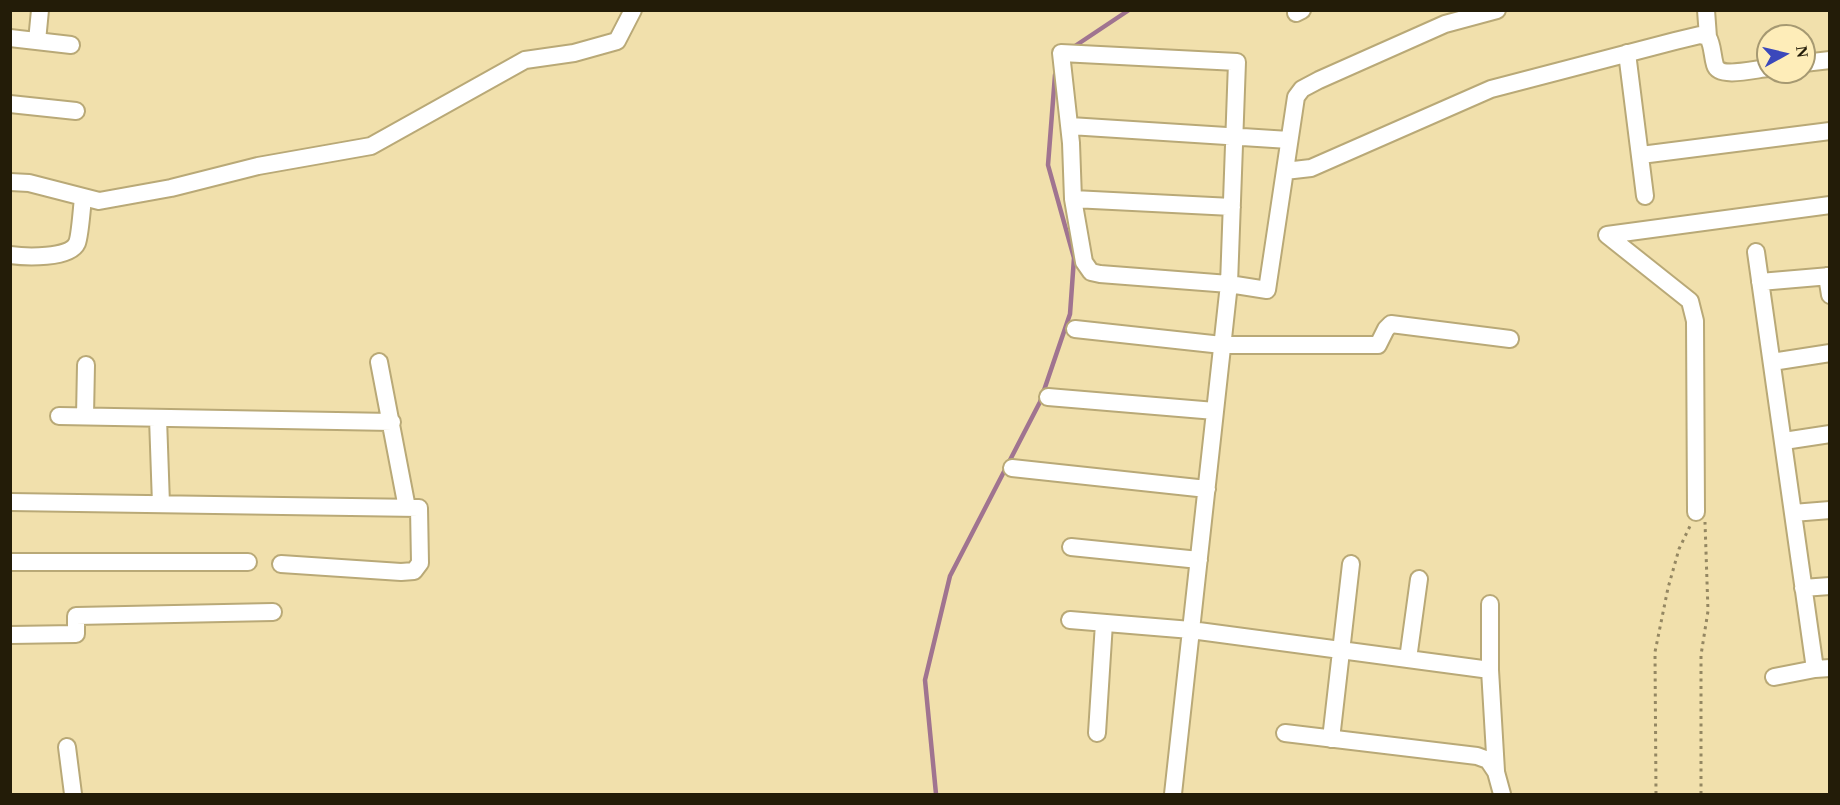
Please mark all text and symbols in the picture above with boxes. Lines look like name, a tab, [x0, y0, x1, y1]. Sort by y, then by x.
north arrow	[1756, 24, 1816, 84]
text: N	[1793, 45, 1812, 59]

